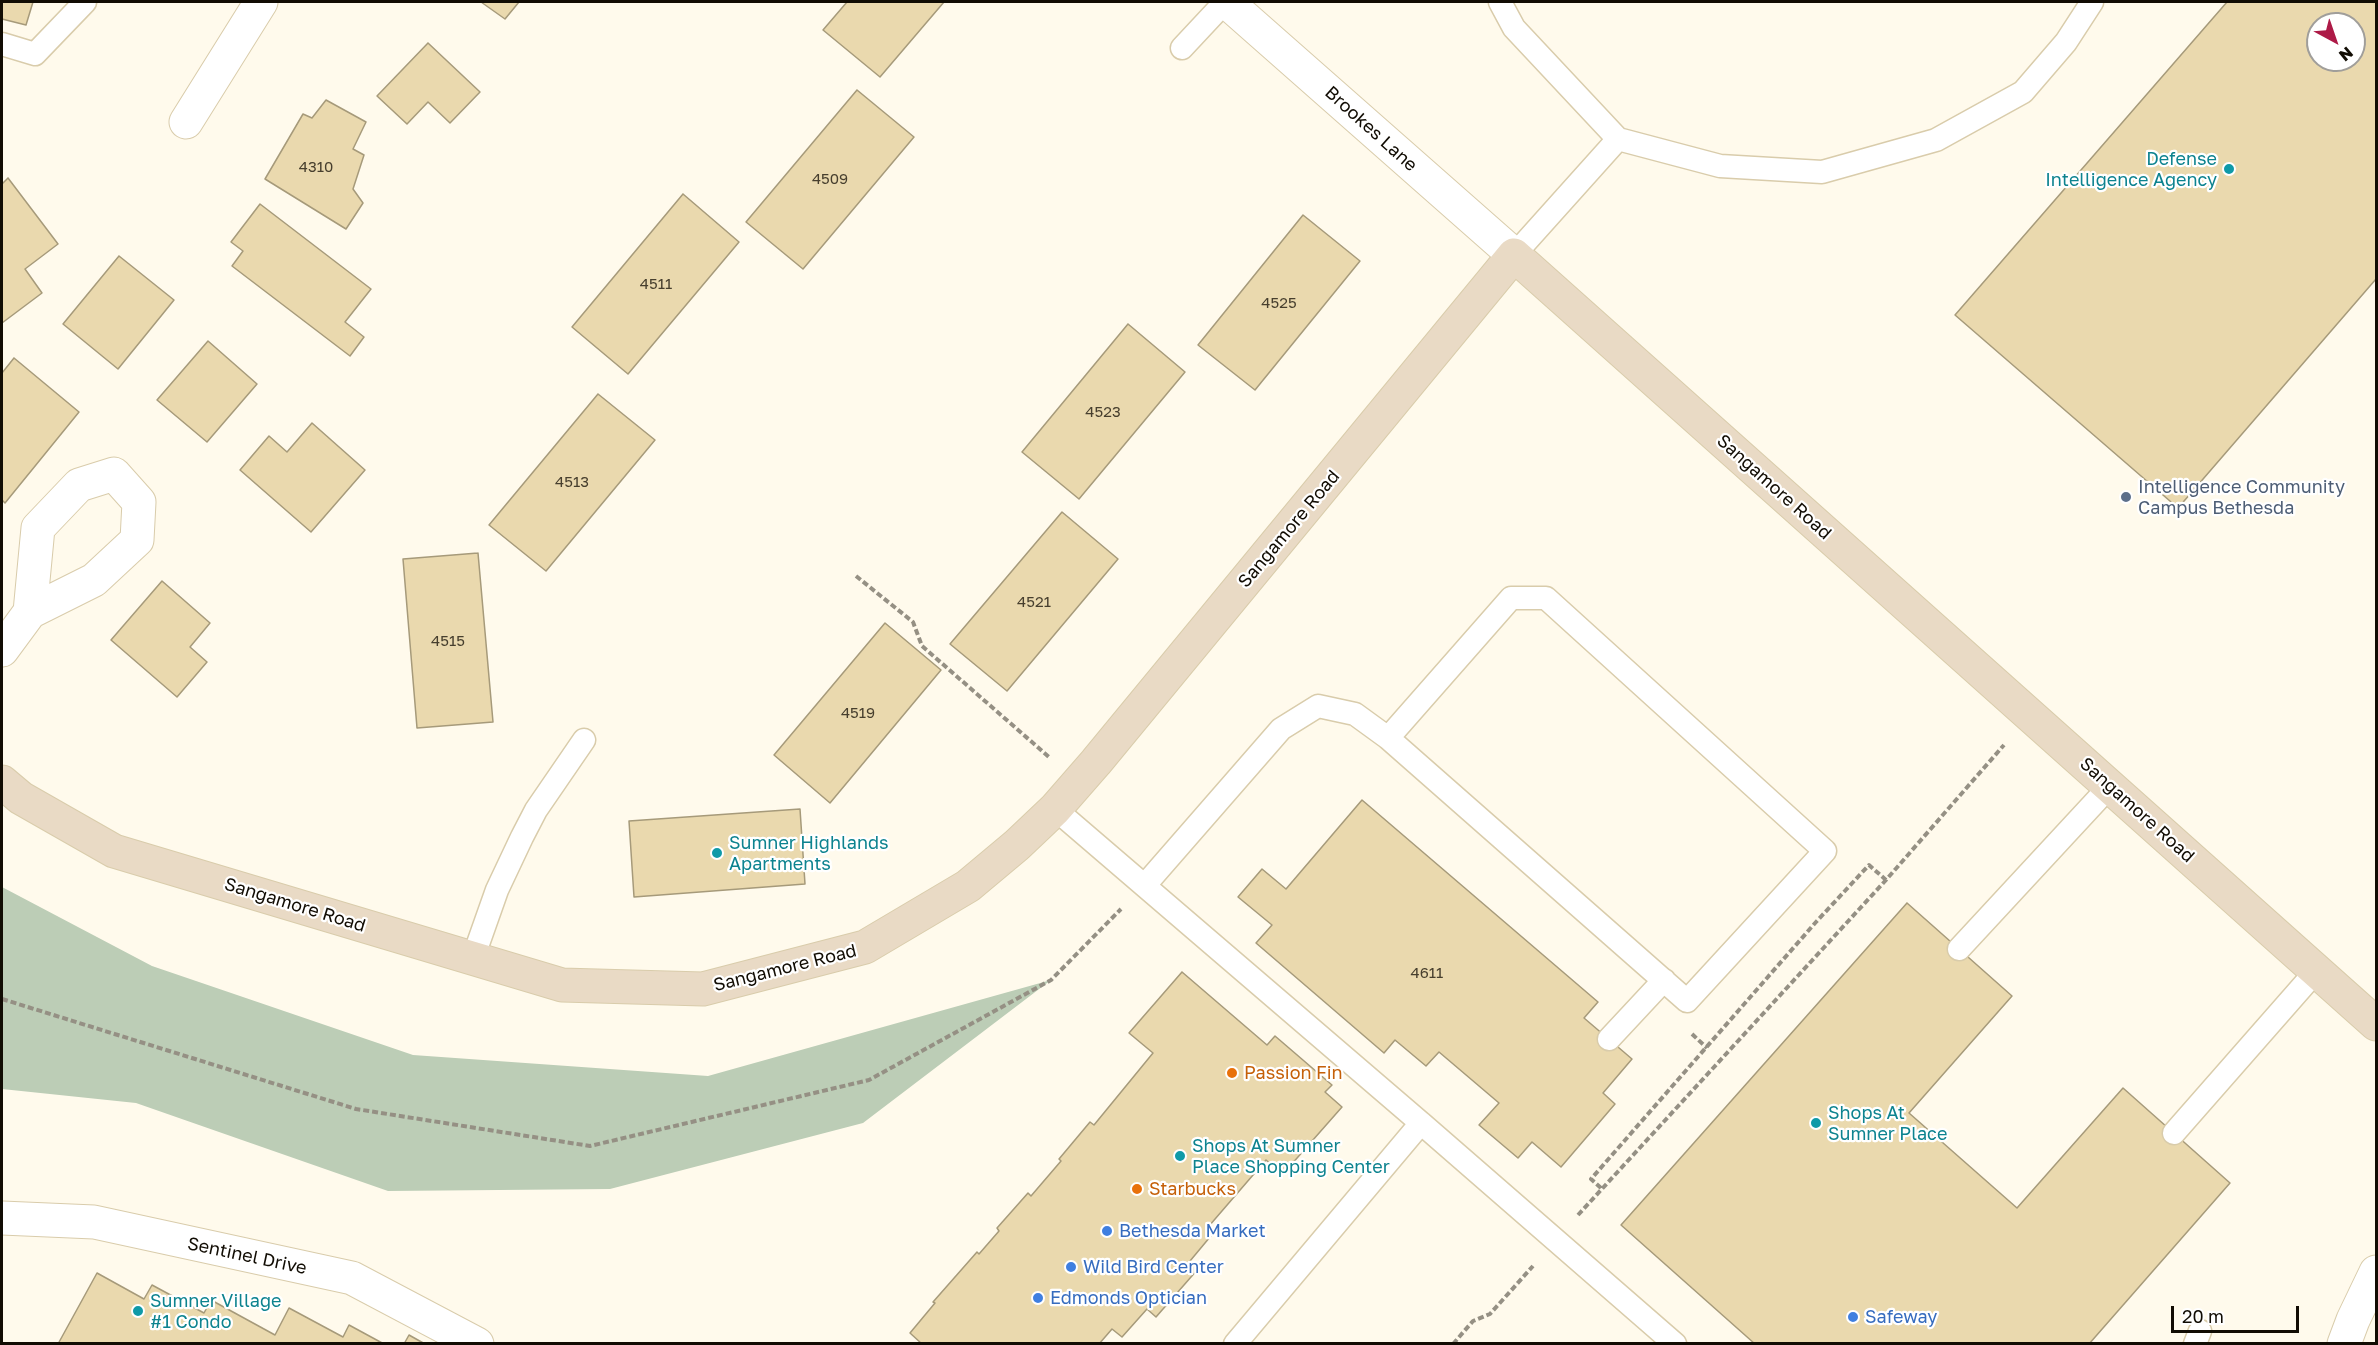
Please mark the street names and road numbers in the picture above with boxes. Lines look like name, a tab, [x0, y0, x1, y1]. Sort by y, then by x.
street label: Brookes Lane	[1320, 82, 1422, 176]
street label: Sangamore Road	[1712, 430, 1836, 544]
street label: Sangamore Road	[1234, 466, 1344, 592]
street label: Sangamore Road	[2075, 753, 2199, 867]
street label: Sangamore Road	[222, 873, 368, 937]
street label: Sangamore Road	[711, 940, 859, 996]
street label: Sentinel Drive	[185, 1233, 309, 1279]

